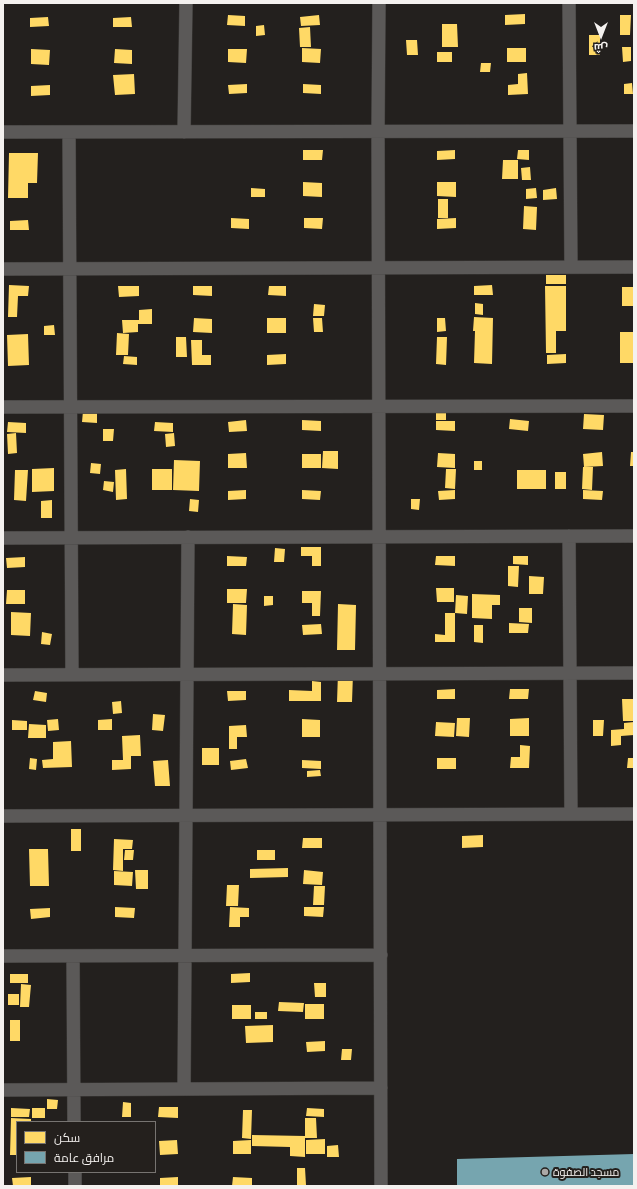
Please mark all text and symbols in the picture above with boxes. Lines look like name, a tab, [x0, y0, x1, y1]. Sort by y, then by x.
north arrow	[581, 16, 621, 56]
text: ش	[594, 42, 608, 55]
legend	[16, 1121, 156, 1173]
text: سكن	[54, 1130, 80, 1144]
text: مرافق عامة	[54, 1150, 114, 1164]
place label: مسجد الصفوة	[553, 1165, 619, 1179]
marker: مسجد الصفوة	[540, 1167, 550, 1177]

